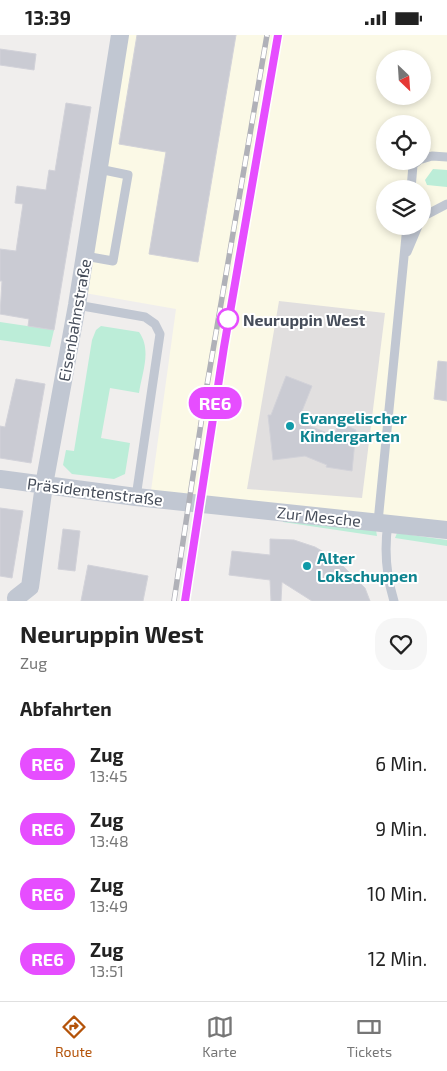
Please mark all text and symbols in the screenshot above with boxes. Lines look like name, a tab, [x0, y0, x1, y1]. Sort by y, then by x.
text: 13:39	[25, 6, 71, 29]
north arrow	[376, 50, 431, 105]
map controls	[376, 50, 431, 235]
button: locate	[376, 115, 431, 170]
button: layers	[376, 180, 431, 235]
street label: Eisenbahnstraße	[54, 257, 94, 383]
marker: Neuruppin West	[217, 308, 239, 330]
place label: Neuruppin West	[243, 310, 366, 329]
line badge: RE6	[186, 387, 244, 419]
text: RE6	[199, 392, 231, 414]
place label: Evangelischer Kindergarten	[300, 408, 407, 445]
marker: Evangelischer Kindergarten	[284, 420, 296, 432]
street label: Präsidentenstraße	[26, 473, 164, 509]
street label: Zur Mesche	[276, 502, 362, 530]
place label: Alter Lokschuppen	[317, 548, 418, 585]
marker: Alter Lokschuppen	[301, 560, 313, 572]
button: heart	[375, 618, 427, 670]
text: Neuruppin West	[20, 619, 204, 648]
text: Zug	[20, 653, 47, 672]
text: Abfahrten	[20, 697, 112, 720]
text: Zug	[90, 743, 123, 766]
text: 6 Min.	[375, 752, 427, 775]
text: RE6	[31, 753, 64, 775]
text: 13:45	[90, 766, 127, 785]
text: Zug	[90, 808, 123, 831]
text: 9 Min.	[375, 817, 427, 840]
text: RE6	[31, 818, 64, 840]
text: 13:48	[90, 831, 129, 850]
text: Zug	[90, 873, 123, 896]
text: 10 Min.	[367, 882, 427, 905]
text: RE6	[31, 883, 64, 905]
text: 13:49	[90, 896, 128, 915]
text: Zug	[90, 938, 123, 961]
text: 12 Min.	[368, 947, 427, 970]
text: RE6	[31, 948, 64, 970]
text: 13:51	[90, 961, 124, 980]
tab: Route	[55, 1013, 92, 1060]
tab: Karte	[202, 1013, 237, 1060]
tab: Tickets	[347, 1013, 392, 1060]

